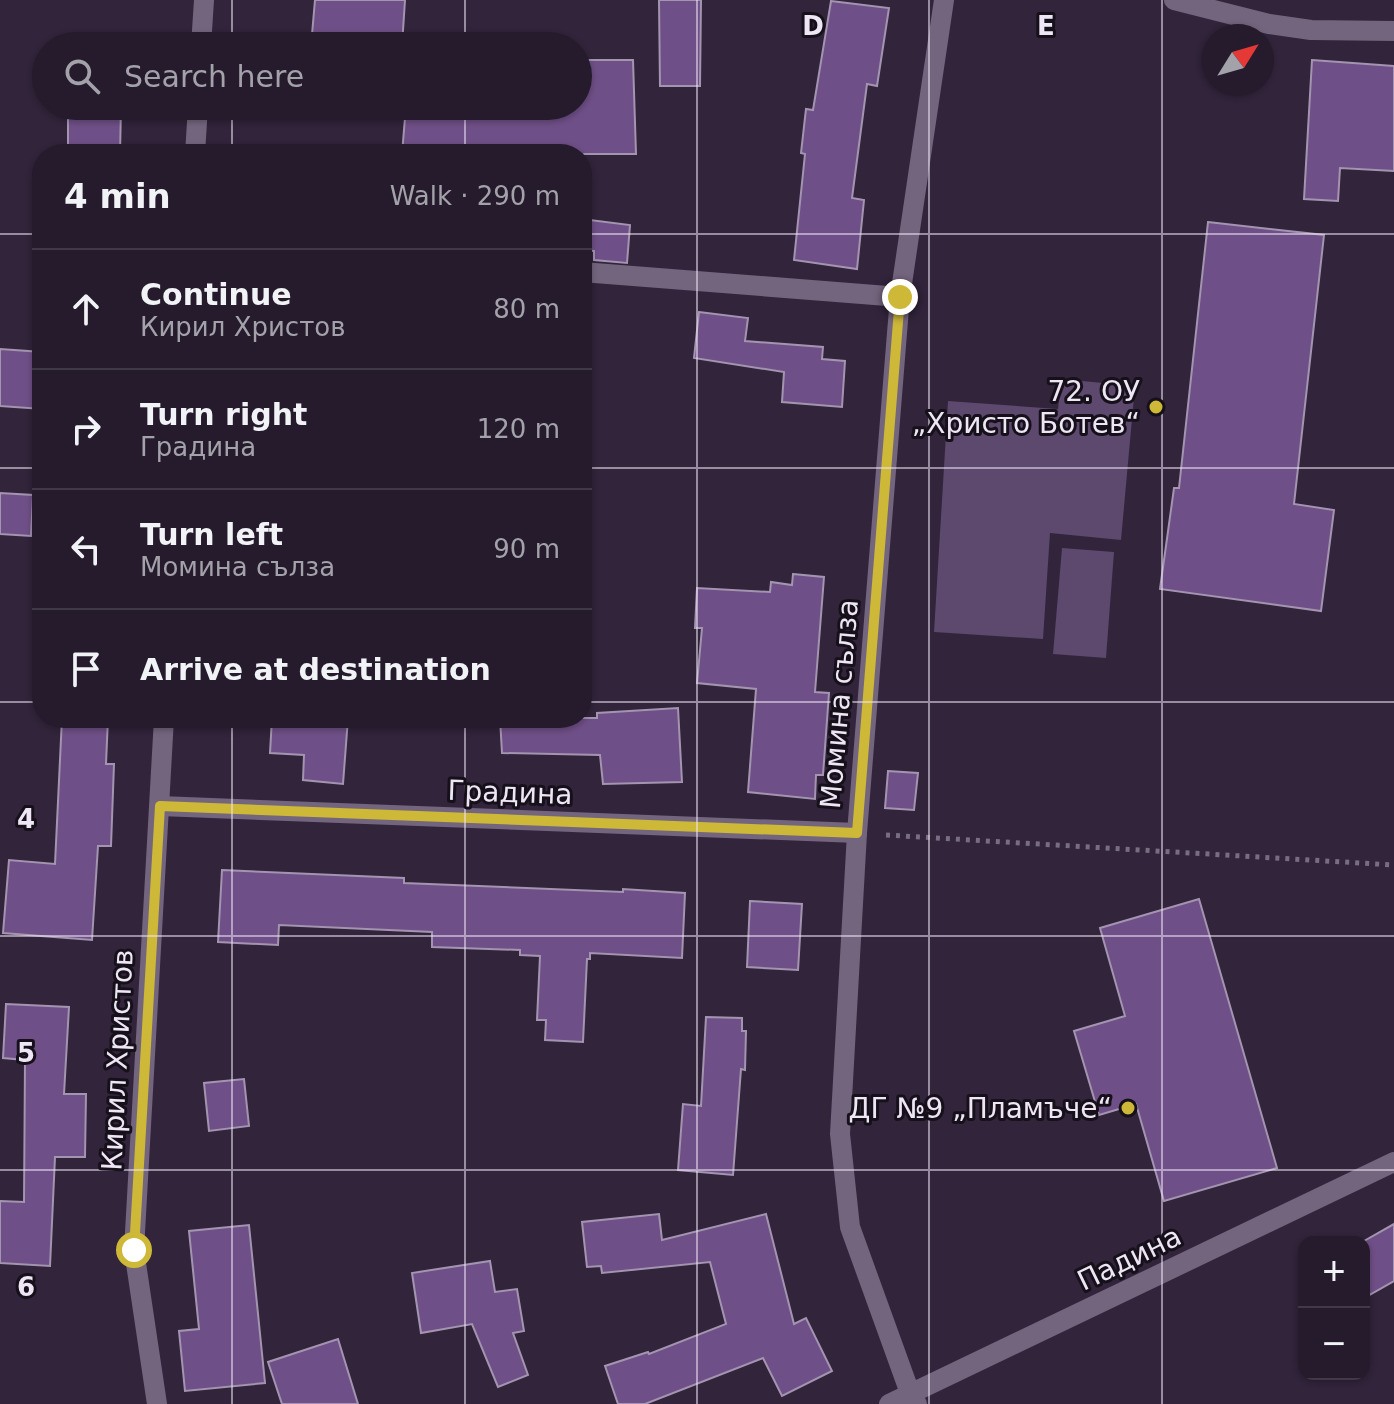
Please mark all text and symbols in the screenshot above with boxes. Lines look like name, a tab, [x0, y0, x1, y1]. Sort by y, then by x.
text: D	[802, 11, 824, 41]
text: E	[1037, 11, 1055, 41]
north arrow	[1202, 24, 1274, 96]
search box	[32, 32, 592, 120]
icon: search	[60, 54, 104, 98]
text: Search here	[124, 59, 304, 94]
text: 4 min	[64, 176, 171, 216]
text: Walk · 290 m	[390, 181, 560, 211]
text: Continue	[140, 277, 292, 312]
route end	[882, 279, 918, 315]
icon: ahead	[64, 287, 108, 331]
text: 80 m	[493, 294, 560, 324]
text: Кирил Христов	[140, 312, 346, 342]
place label: 72. ОУ „Христо Ботев“	[912, 375, 1140, 440]
text: Turn right	[140, 397, 307, 432]
marker: 72. ОУ „Христо Ботев“	[1147, 398, 1165, 416]
icon: right	[64, 407, 108, 451]
text: 120 m	[477, 414, 560, 444]
text: Градина	[140, 432, 256, 462]
text: Turn left	[140, 517, 283, 552]
icon: left	[64, 527, 108, 571]
text: 90 m	[493, 534, 560, 564]
text: Момина сълза	[140, 552, 335, 582]
street label: Момина сълза	[814, 598, 865, 810]
icon: arrive	[64, 647, 108, 691]
text: Arrive at destination	[140, 652, 491, 687]
street label: Градина	[447, 774, 573, 811]
text: 4	[17, 804, 35, 834]
street label: Кирил Христов	[95, 949, 140, 1171]
text: 5	[17, 1038, 35, 1068]
place label: ДГ №9 „Пламъче“	[849, 1092, 1112, 1125]
marker: ДГ №9 „Пламъче“	[1119, 1099, 1137, 1117]
street label: Падина	[1072, 1219, 1186, 1298]
route start	[116, 1232, 152, 1268]
map controls	[1298, 1236, 1370, 1380]
button: +	[1298, 1236, 1370, 1308]
text: 6	[17, 1272, 35, 1302]
button: −	[1298, 1308, 1370, 1380]

